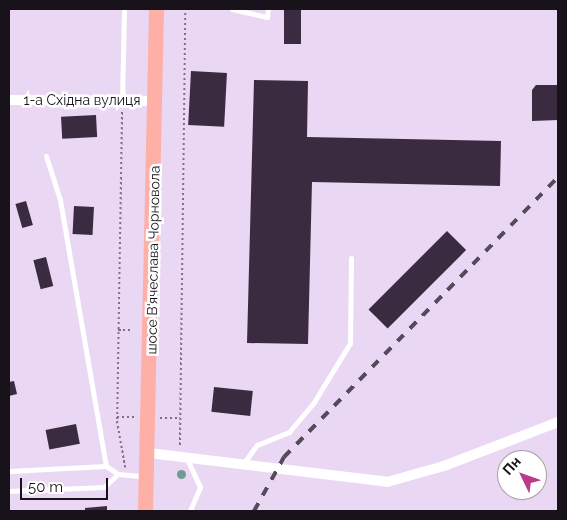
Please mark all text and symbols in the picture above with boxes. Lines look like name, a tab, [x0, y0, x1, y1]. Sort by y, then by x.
street label: 1-а Східна вулиця	[24, 92, 140, 108]
street label: шосе В'ячеслава Чорновола	[143, 165, 163, 355]
north arrow	[497, 450, 547, 500]
text: Пн	[499, 453, 524, 478]
scale bar	[22, 468, 110, 500]
text: 50 m	[28, 478, 63, 496]

